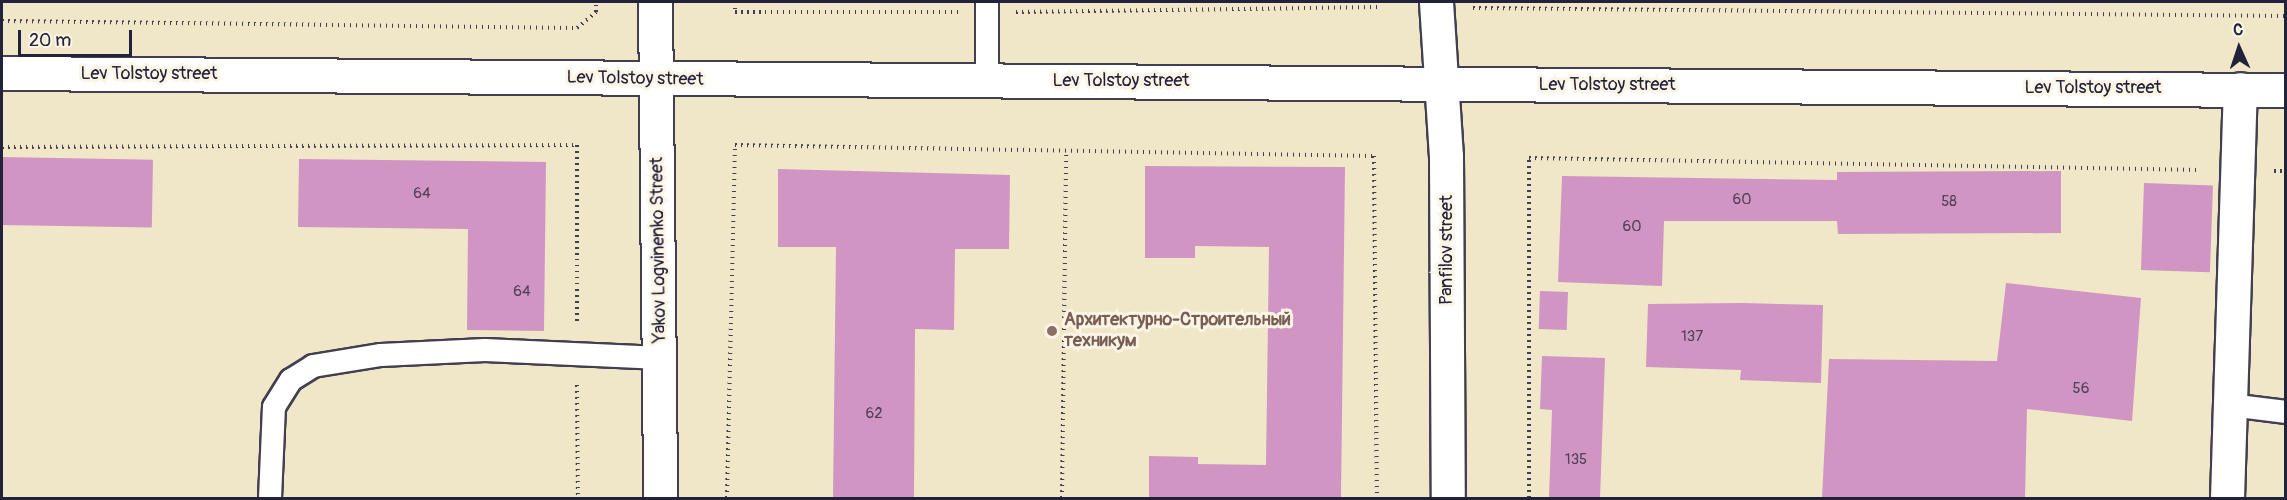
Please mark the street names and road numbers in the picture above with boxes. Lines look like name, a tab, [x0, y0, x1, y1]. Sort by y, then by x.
street label: Lev Tolstoy street	[80, 63, 218, 85]
street label: Lev Tolstoy street	[566, 67, 704, 91]
street label: Lev Tolstoy street	[1052, 70, 1190, 92]
street label: Lev Tolstoy street	[1538, 74, 1676, 96]
street label: Lev Tolstoy street	[2024, 77, 2162, 99]
street label: Yakov Logvinenko Street	[647, 157, 671, 343]
street label: Panfilov street	[1436, 195, 1458, 305]

